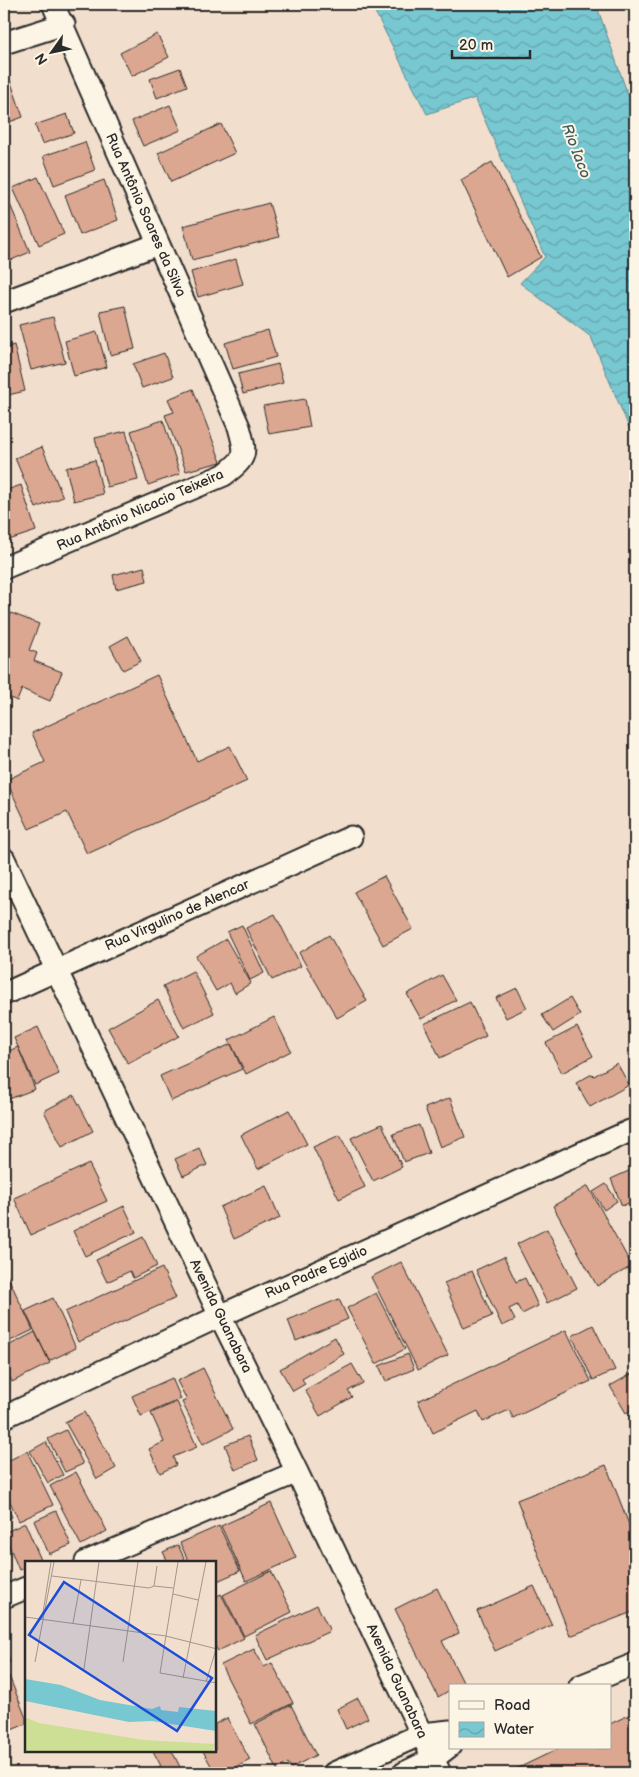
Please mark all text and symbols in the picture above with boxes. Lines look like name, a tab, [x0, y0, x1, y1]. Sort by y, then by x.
north arrow	[28, 28, 78, 78]
scale bar	[452, 28, 529, 60]
text: 20 m	[459, 36, 493, 55]
text: N	[32, 50, 52, 68]
water label: Rio Iaco	[557, 121, 595, 181]
street label: Rua Antônio Soares da Silva	[102, 131, 190, 299]
street label: Rua Antônio Nicacio Teixeira	[54, 465, 226, 555]
street label: Rua Virgulino de Alencar	[102, 875, 253, 954]
street label: Rua Padre Egidio	[262, 1242, 370, 1302]
street label: Avenida Guanabara	[186, 1256, 256, 1376]
inset map	[25, 1561, 216, 1752]
street label: Avenida Guanabara	[363, 1621, 431, 1741]
legend	[449, 1684, 612, 1750]
text: Road	[494, 1696, 530, 1715]
text: Water	[494, 1720, 534, 1739]

